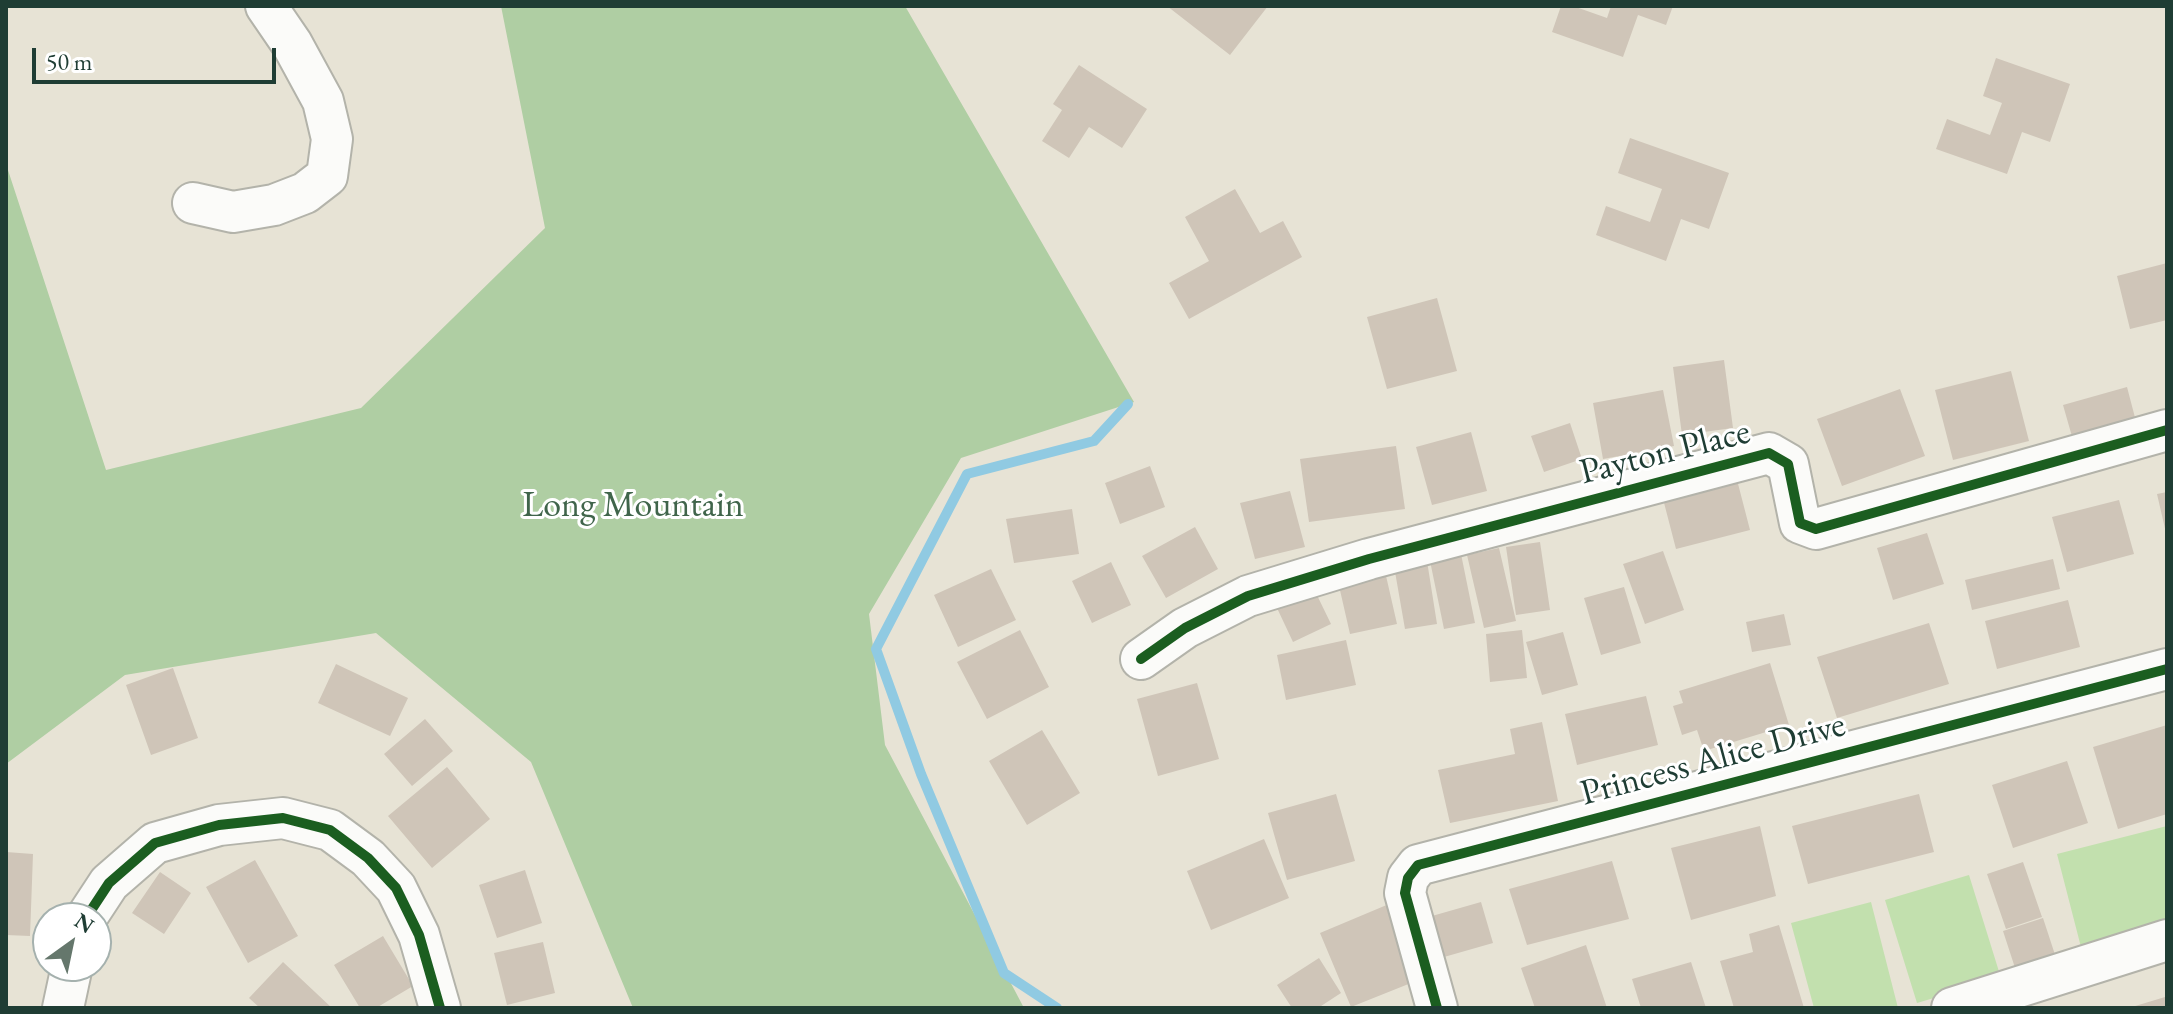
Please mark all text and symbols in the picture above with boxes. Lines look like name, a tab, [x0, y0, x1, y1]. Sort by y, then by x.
scale bar	[36, 32, 280, 82]
text: 50 m	[46, 46, 93, 77]
street label: Payton Place	[1575, 411, 1755, 495]
park label: Long Mountain	[522, 484, 744, 528]
street label: Princess Alice Drive	[1576, 704, 1850, 816]
north arrow	[32, 902, 112, 982]
text: N	[69, 906, 100, 940]

